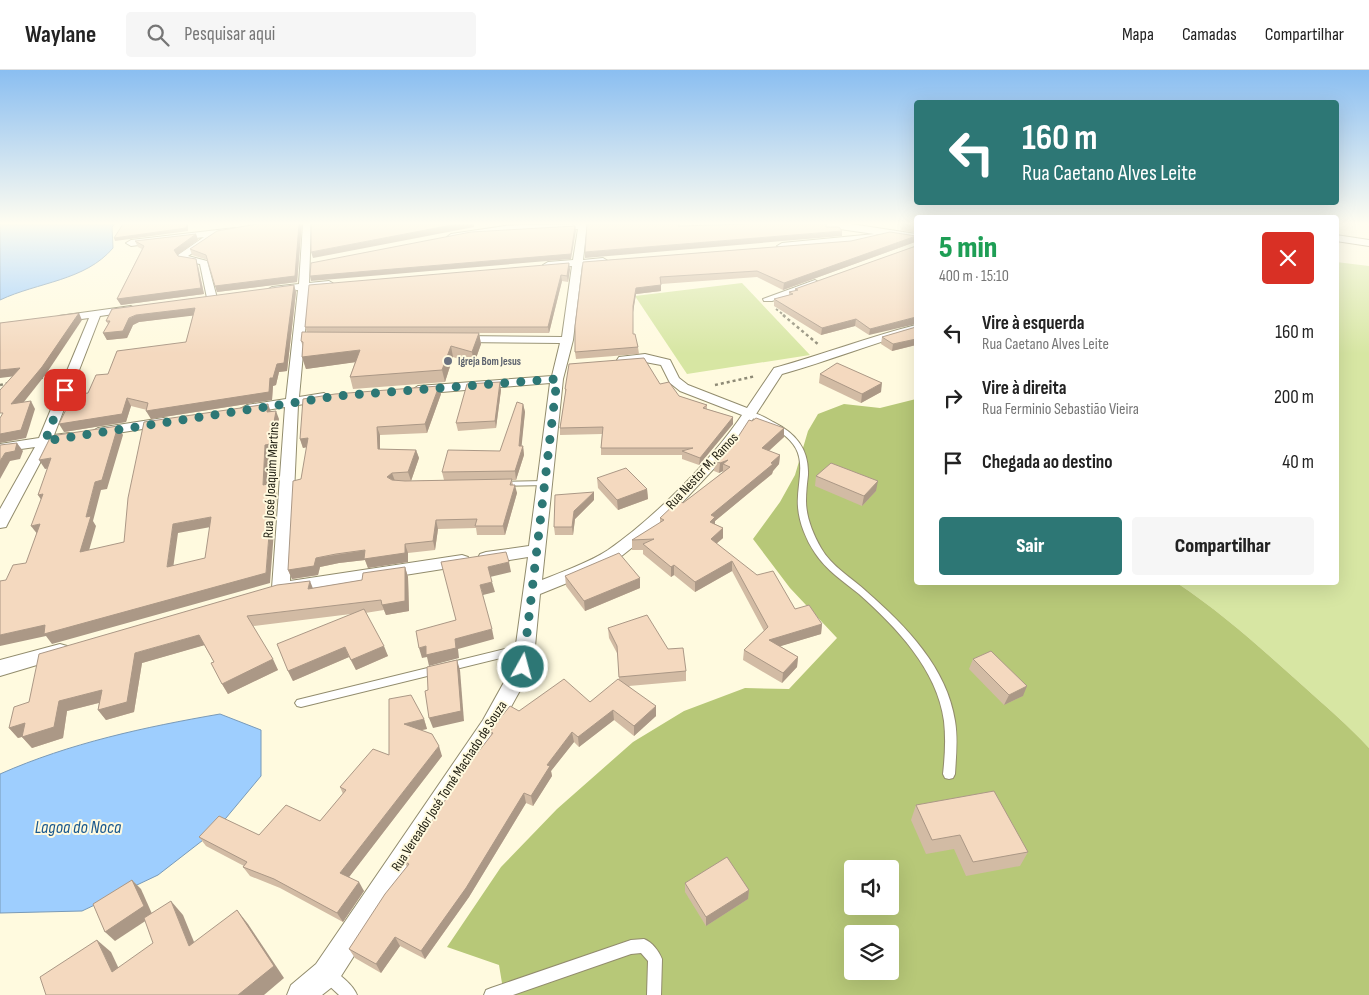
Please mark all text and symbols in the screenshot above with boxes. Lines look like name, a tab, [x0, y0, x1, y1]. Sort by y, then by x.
search box	[126, 12, 476, 57]
text: Waylane	[25, 20, 96, 49]
icon: search	[144, 21, 172, 49]
text: Pesquisar aqui	[184, 23, 275, 46]
text: Mapa	[1122, 24, 1154, 45]
text: Camadas	[1182, 24, 1237, 45]
text: Compartilhar	[1265, 24, 1344, 45]
text: 160 m	[1022, 117, 1098, 160]
icon: left	[939, 120, 1004, 185]
text: Rua Caetano Alves Leite	[1022, 160, 1197, 187]
text: 5 min	[939, 230, 997, 266]
button: close	[1262, 232, 1314, 284]
text: 400 m · 15:10	[939, 267, 1009, 286]
text: Vire à esquerda	[982, 312, 1084, 335]
icon: left	[939, 319, 967, 347]
text: 160 m	[1275, 321, 1314, 344]
text: Rua Caetano Alves Leite	[982, 335, 1109, 354]
marker: Igreja Bom Jesus	[442, 355, 454, 367]
place label: Igreja Bom Jesus	[458, 355, 521, 368]
pin	[44, 369, 86, 411]
icon: arrive	[51, 376, 79, 404]
text: Vire à direita	[982, 377, 1066, 400]
icon: right	[939, 384, 967, 412]
text: 200 m	[1274, 386, 1314, 409]
text: Rua Ferminio Sebastião Vieira	[982, 400, 1139, 419]
street label: Rua José Joaquim Martins	[259, 421, 283, 539]
street label: Rua Nestor M. Ramos	[662, 429, 742, 513]
icon: arrive	[939, 449, 967, 477]
text: Chegada ao destino	[982, 451, 1112, 474]
text: 40 m	[1282, 451, 1314, 474]
button: Sair	[939, 517, 1122, 575]
button: Compartilhar	[1132, 517, 1314, 575]
position arrow	[496, 640, 548, 692]
street label: Rua Vereador José Tomé Machado de Souza	[388, 698, 510, 874]
water label: Lagoa do Noca	[35, 817, 122, 838]
map controls	[844, 860, 899, 980]
button: sound	[844, 860, 899, 915]
button: layers	[844, 925, 899, 980]

